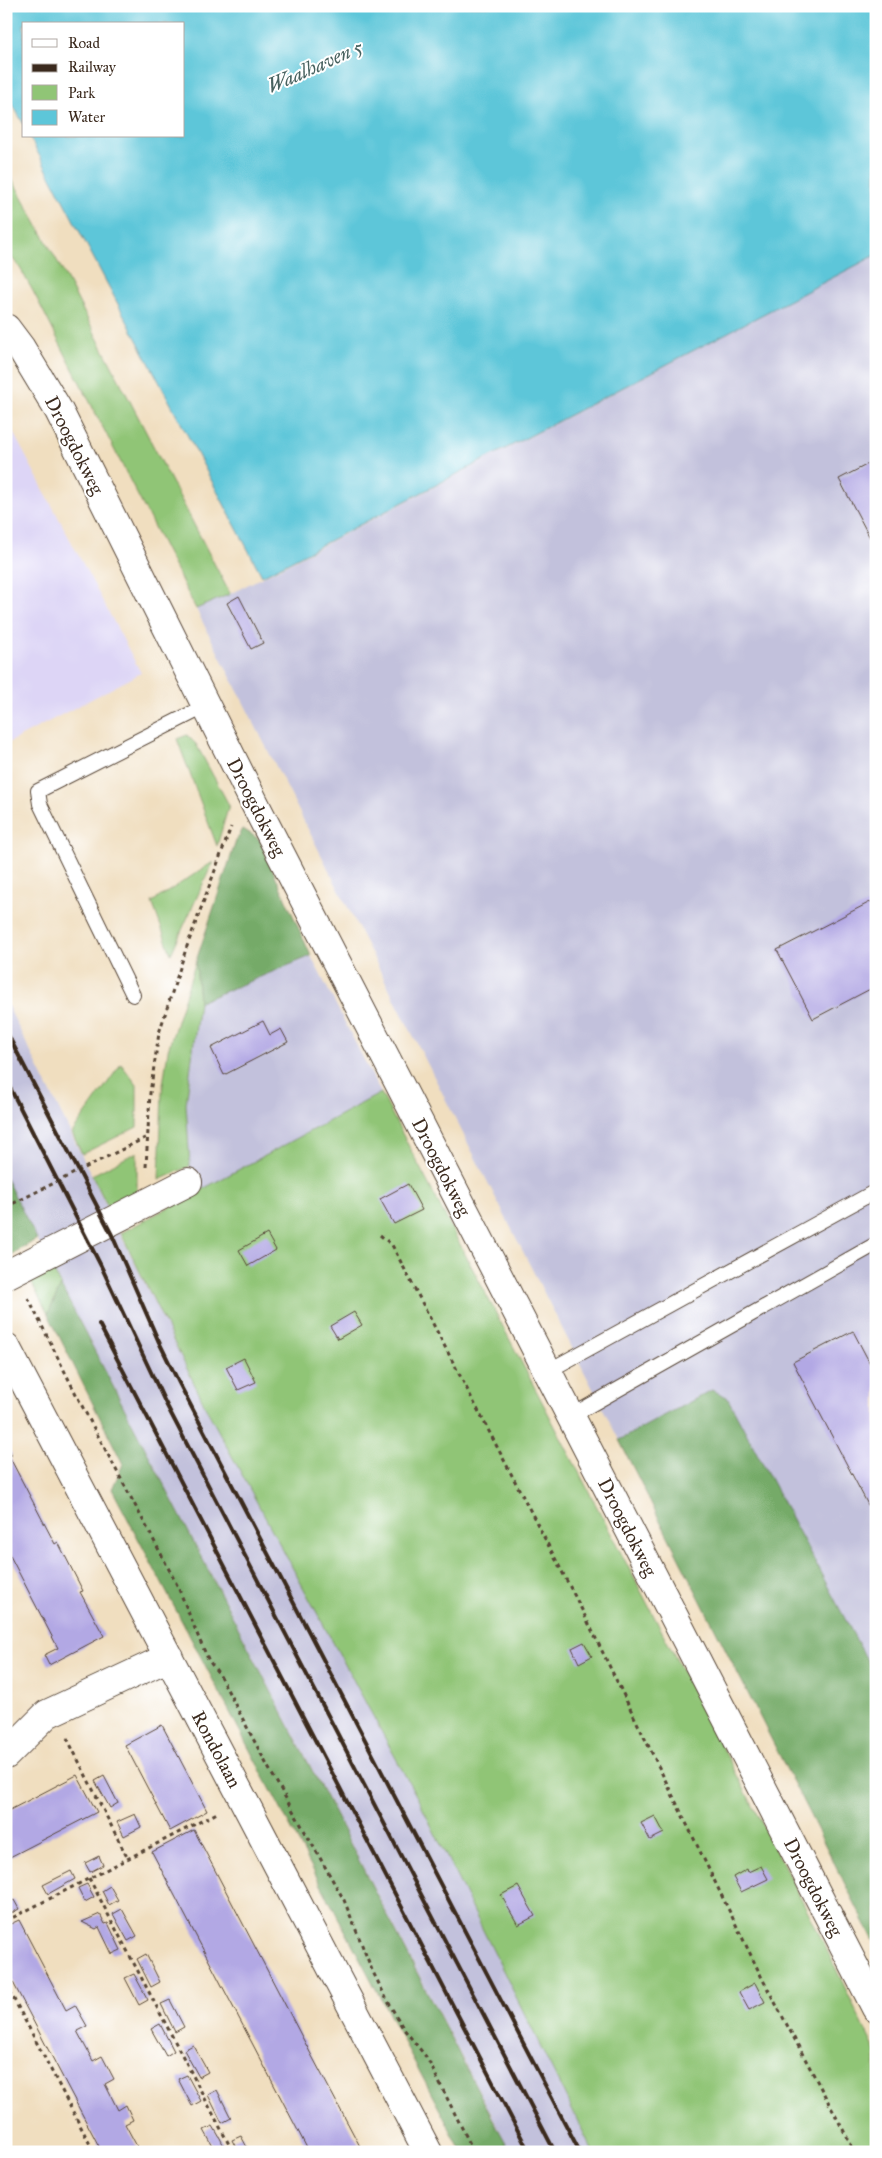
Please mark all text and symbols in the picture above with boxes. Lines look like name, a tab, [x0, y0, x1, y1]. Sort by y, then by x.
legend	[22, 22, 185, 138]
text: Road	[68, 34, 100, 52]
water label: Waalhaven 5	[263, 34, 367, 98]
text: Railway	[68, 58, 117, 76]
text: Park	[68, 84, 95, 102]
text: Water	[68, 108, 105, 126]
street label: Droogdokweg	[39, 392, 109, 499]
street label: Droogdokweg	[221, 754, 291, 861]
street label: Droogdokweg	[406, 1114, 476, 1221]
street label: Droogdokweg	[592, 1474, 662, 1581]
street label: Rondolaan	[187, 1707, 246, 1792]
street label: Droogdokweg	[778, 1834, 848, 1941]

